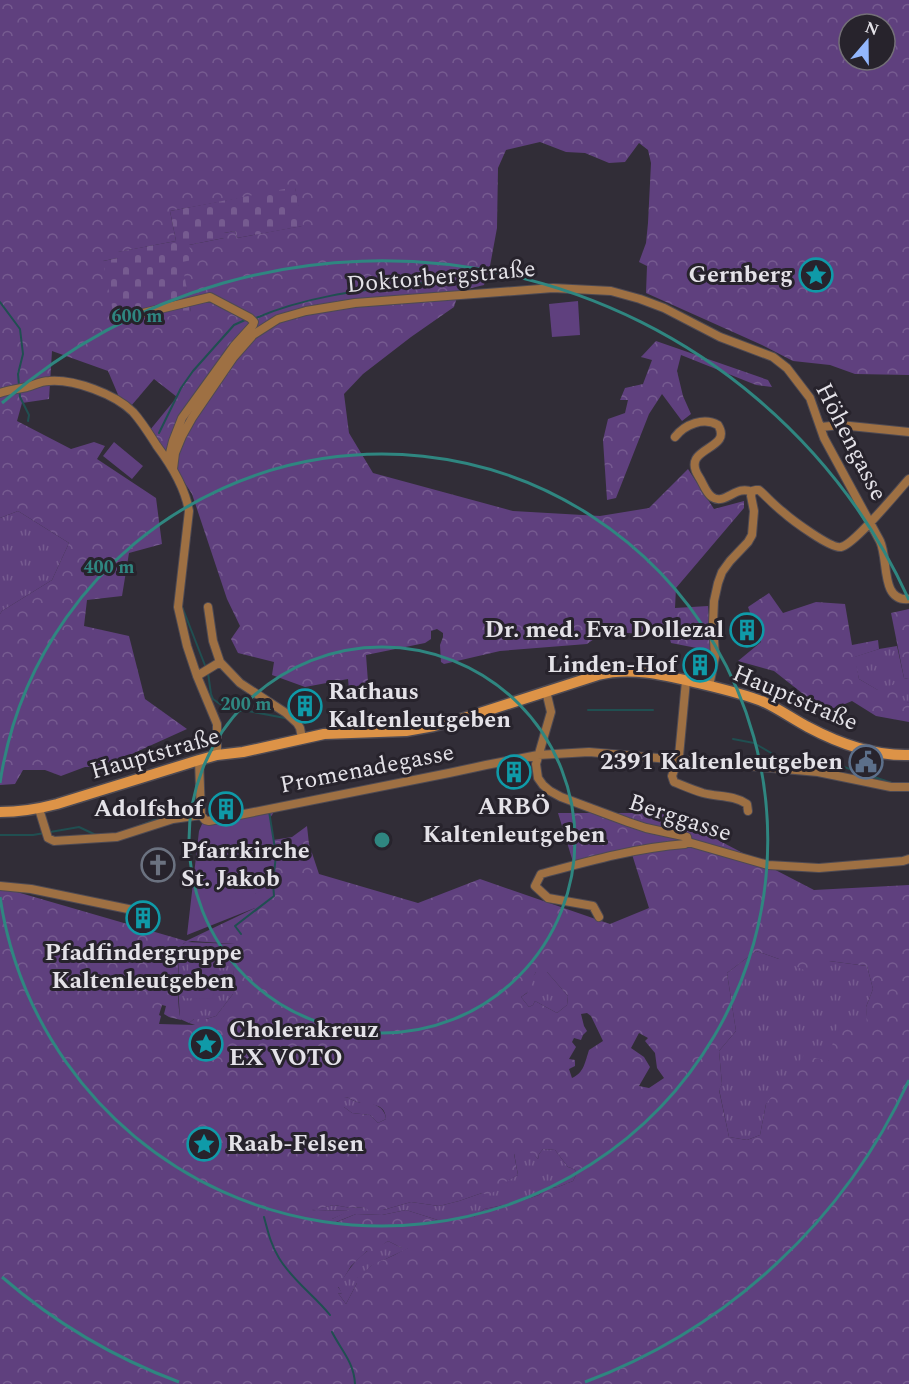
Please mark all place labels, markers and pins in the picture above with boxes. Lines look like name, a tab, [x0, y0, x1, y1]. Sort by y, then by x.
place label: Gernberg	[688, 257, 793, 293]
place icon: Gernberg	[798, 257, 834, 293]
place label: Dr. med. Eva Dollezal	[485, 612, 724, 648]
building icon: Dr. med. Eva Dollezal	[729, 612, 765, 648]
place label: Linden-Hof	[547, 647, 679, 683]
building icon: Linden-Hof	[682, 647, 718, 683]
place label: Rathaus Kaltenleutgeben	[328, 674, 511, 738]
building icon: Rathaus Kaltenleutgeben	[287, 688, 323, 724]
place label: 2391 Kaltenleutgeben	[600, 744, 843, 780]
public building icon: 2391 Kaltenleutgeben	[848, 744, 884, 780]
building icon: ARBÖ Kaltenleutgeben	[496, 754, 532, 790]
place label: ARBÖ Kaltenleutgeben	[422, 789, 606, 853]
place label: Adolfshof	[94, 791, 205, 827]
building icon: Adolfshof	[208, 791, 244, 827]
centre of rings	[372, 830, 392, 850]
place label: Pfarrkirche St. Jakob	[181, 833, 310, 897]
church icon: Pfarrkirche St. Jakob	[140, 847, 176, 883]
building icon: Pfadfindergruppe Kaltenleutgeben	[125, 900, 161, 936]
place label: Pfadfindergruppe Kaltenleutgeben	[44, 935, 242, 999]
place label: Cholerakreuz EX VOTO	[229, 1012, 379, 1076]
place icon: Cholerakreuz EX VOTO	[188, 1026, 224, 1062]
place icon: Raab-Felsen	[186, 1126, 222, 1162]
place label: Raab-Felsen	[227, 1126, 364, 1162]

